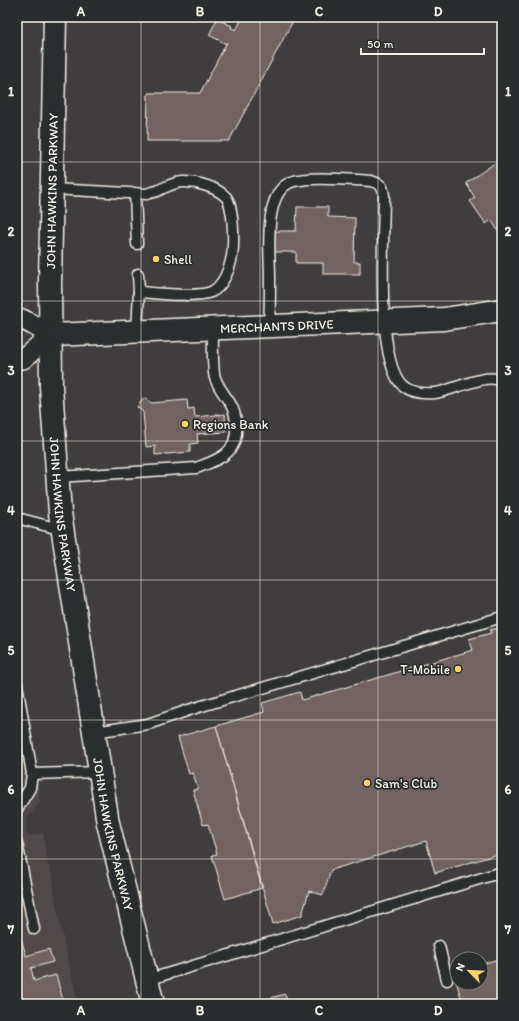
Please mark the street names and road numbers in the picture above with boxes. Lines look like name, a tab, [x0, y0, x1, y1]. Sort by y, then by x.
street label: JOHN HAWKINS PARKWAY	[43, 112, 61, 269]
street label: MERCHANTS DRIVE	[220, 316, 334, 336]
street label: JOHN HAWKINS PARKWAY	[47, 436, 80, 593]
street label: JOHN HAWKINS PARKWAY	[90, 757, 137, 913]

